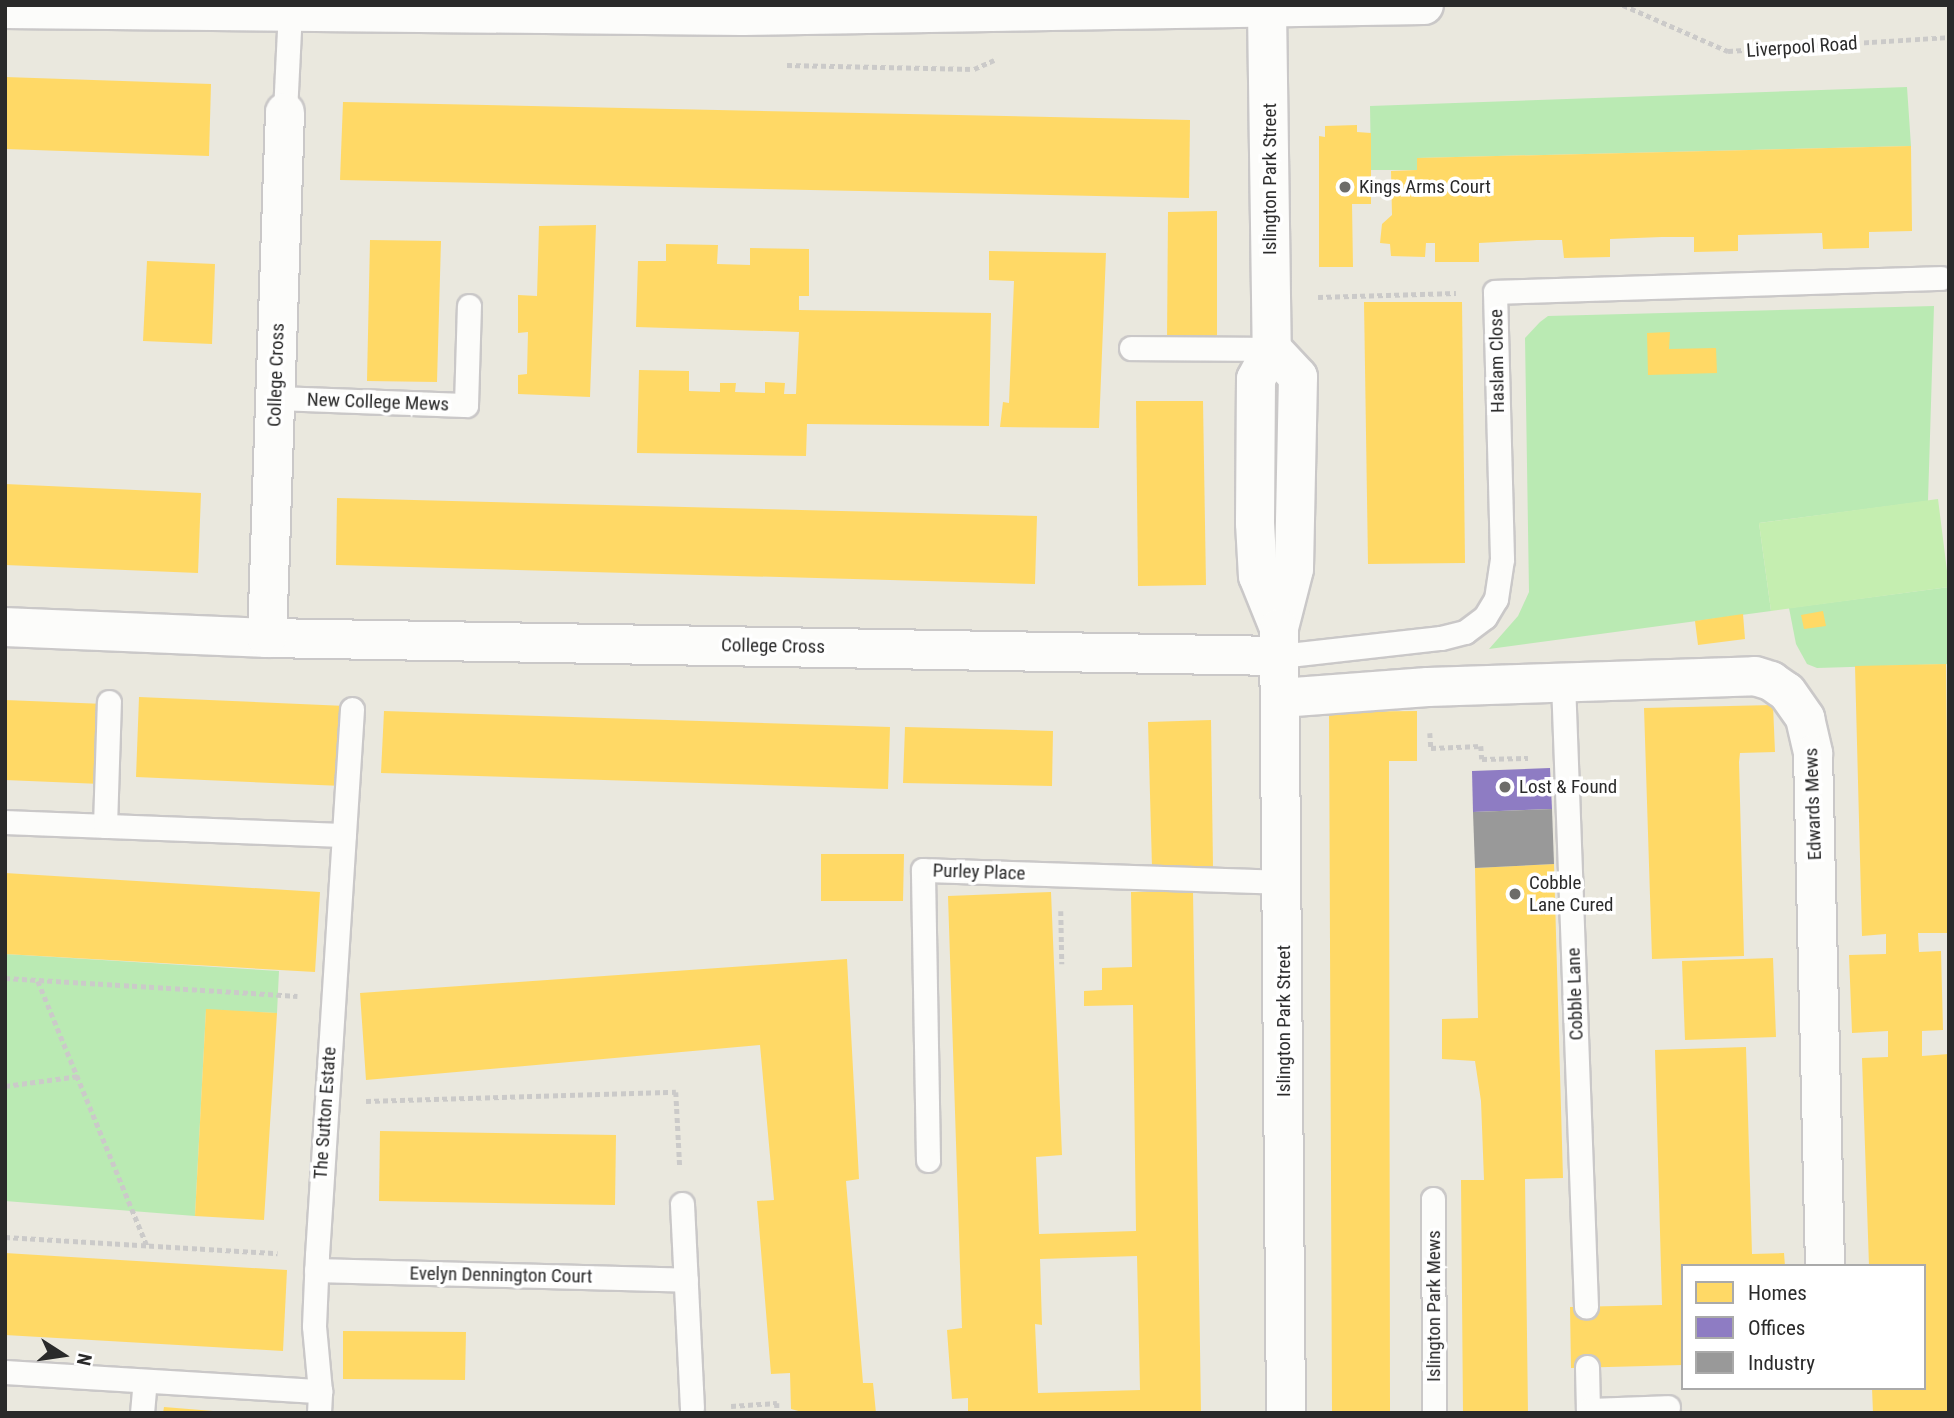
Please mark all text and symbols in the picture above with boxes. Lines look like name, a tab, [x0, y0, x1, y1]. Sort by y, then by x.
street label: Liverpool Road	[1746, 32, 1858, 62]
street label: Islington Park Street	[1259, 103, 1281, 255]
place label: Kings Arms Court	[1359, 176, 1491, 198]
marker: Kings Arms Court	[1337, 179, 1353, 195]
street label: Haslam Close	[1485, 309, 1509, 413]
street label: College Cross	[263, 323, 289, 427]
street label: New College Mews	[307, 388, 449, 416]
street label: College Cross	[721, 634, 825, 658]
street label: Edwards Mews	[1800, 747, 1826, 861]
place label: Lost & Found	[1519, 776, 1617, 798]
marker: Lost & Found	[1497, 779, 1513, 795]
street label: Purley Place	[932, 859, 1026, 885]
place label: Cobble Lane Cured	[1529, 872, 1614, 916]
marker: Cobble Lane Cured	[1507, 886, 1523, 902]
street label: Islington Park Street	[1273, 945, 1295, 1097]
street label: Cobble Lane	[1562, 947, 1588, 1041]
street label: The Sutton Estate	[309, 1046, 341, 1180]
street label: Islington Park Mews	[1423, 1230, 1445, 1382]
street label: Evelyn Dennington Court	[409, 1262, 593, 1288]
legend	[1681, 1264, 1926, 1390]
text: Homes	[1748, 1281, 1807, 1305]
text: Offices	[1748, 1316, 1805, 1340]
north arrow	[28, 1320, 98, 1390]
text: N	[72, 1351, 96, 1368]
text: Industry	[1748, 1351, 1815, 1375]

